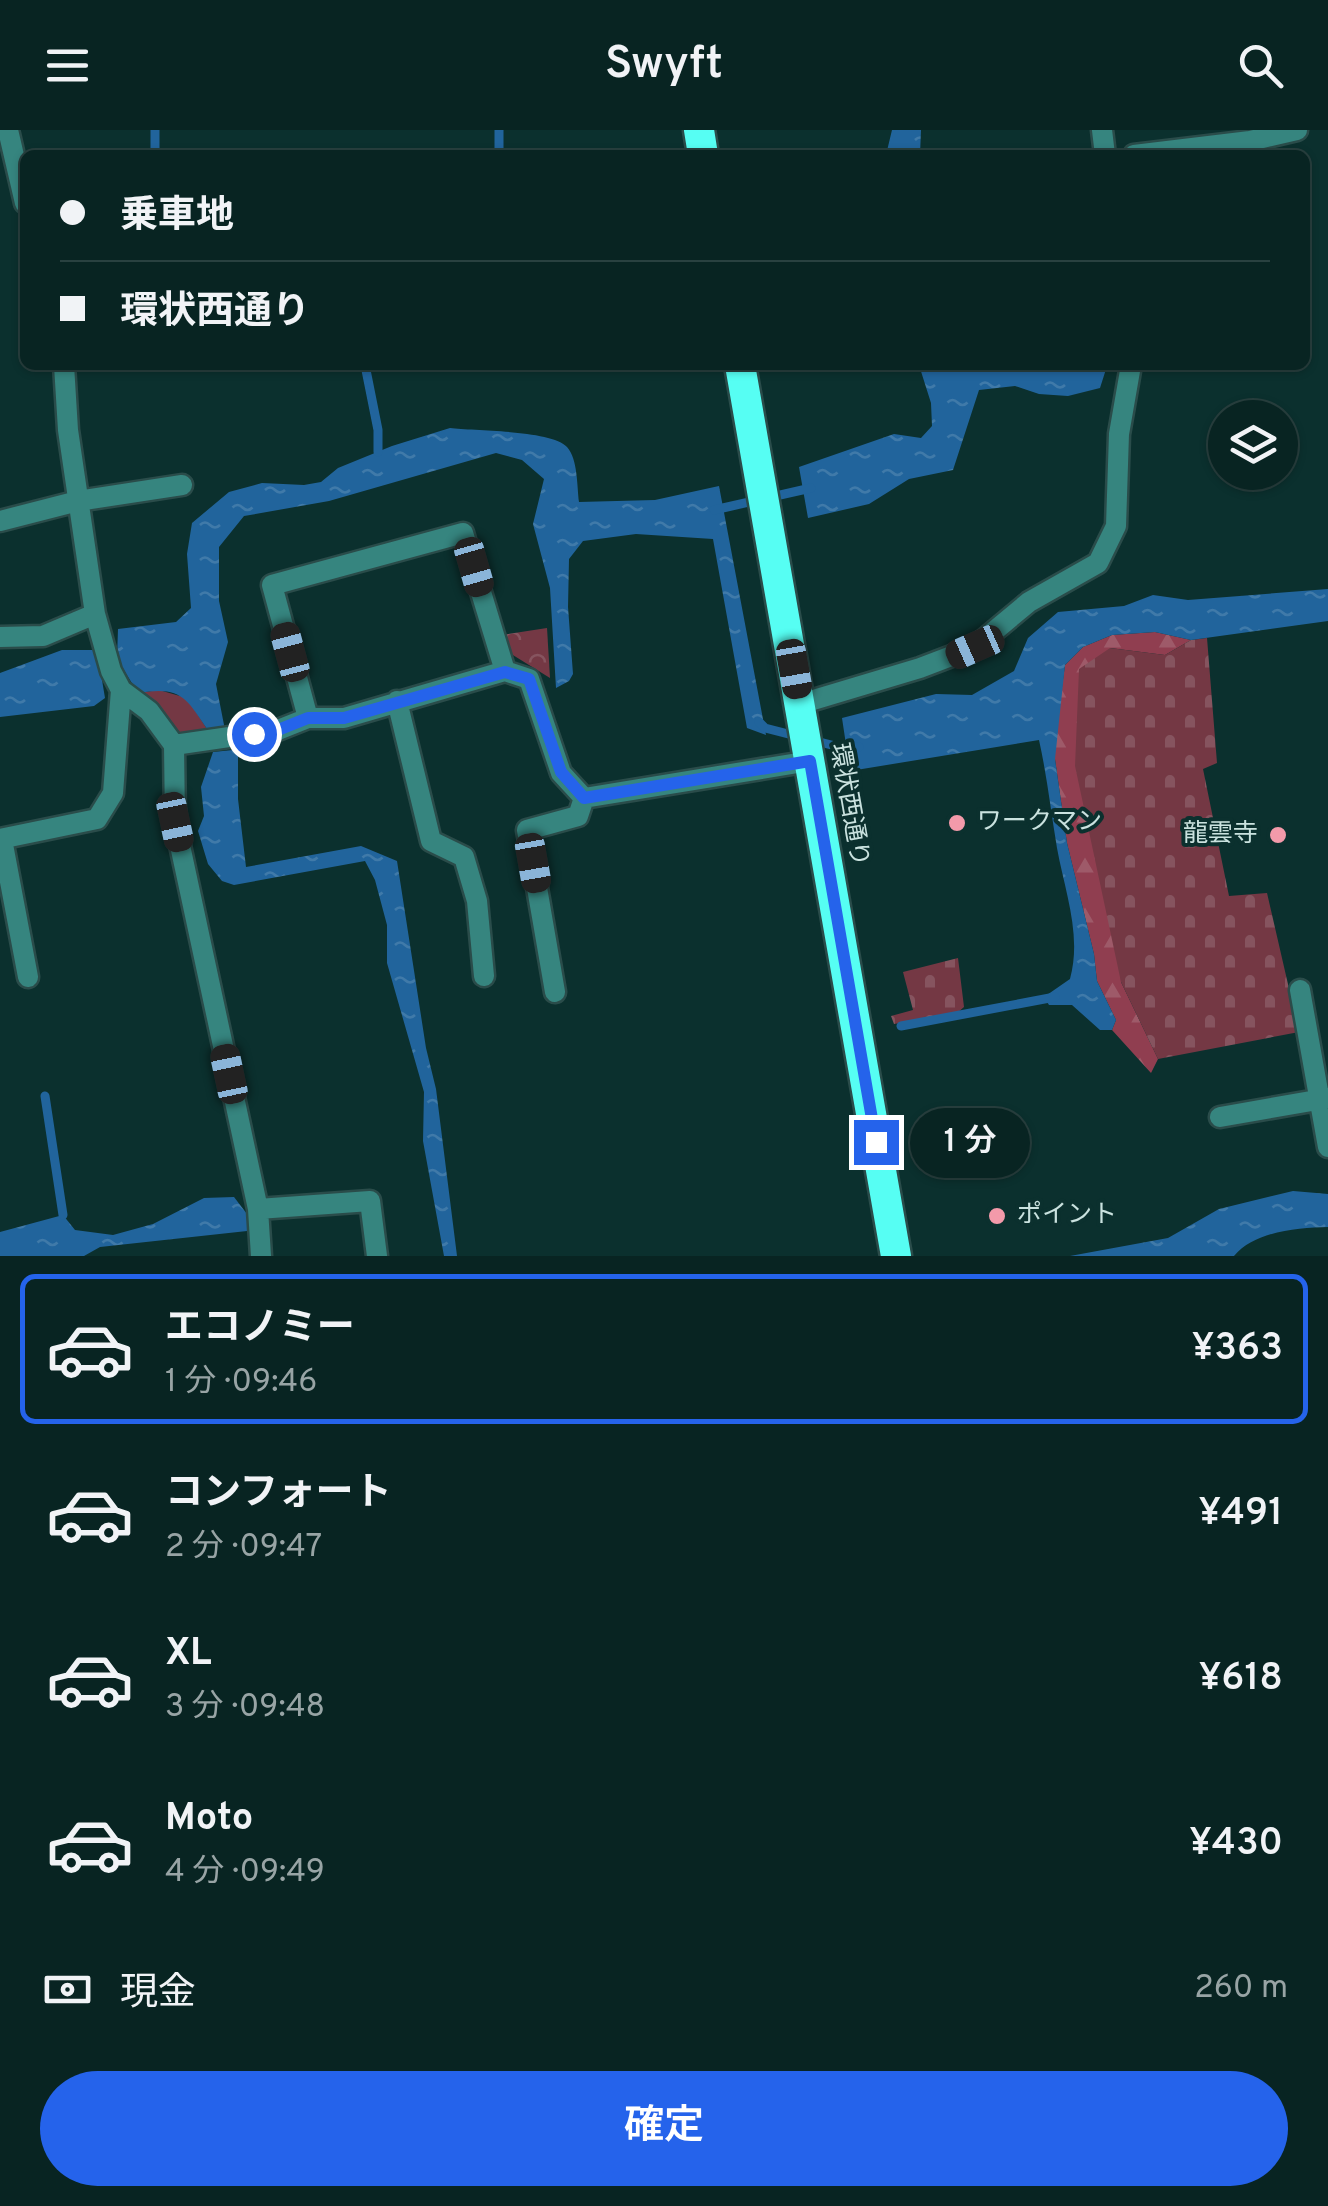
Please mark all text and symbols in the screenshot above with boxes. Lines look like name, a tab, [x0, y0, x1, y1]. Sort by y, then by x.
text: Swyft	[605, 37, 723, 94]
icon: menu	[40, 38, 95, 93]
icon: search	[1233, 38, 1288, 93]
text: 乗車地	[120, 193, 234, 242]
text: 環状西通り	[120, 289, 310, 338]
map controls	[1208, 400, 1298, 490]
button: layers	[1208, 400, 1298, 490]
car	[451, 534, 497, 600]
car	[268, 619, 312, 685]
car	[941, 621, 1009, 673]
car	[774, 637, 814, 701]
route start	[232, 712, 277, 757]
street label: 環状西通り	[821, 741, 875, 869]
car	[154, 790, 196, 854]
place label: ワークマン	[977, 807, 1102, 839]
marker: ワークマン	[946, 812, 968, 834]
place label: 龍雲寺	[1183, 819, 1258, 851]
marker: 龍雲寺	[1267, 824, 1289, 846]
car	[513, 831, 553, 895]
car	[208, 1042, 250, 1106]
callout: 1 分	[911, 1107, 1031, 1177]
route end	[854, 1120, 899, 1165]
text: 1 分	[944, 1123, 996, 1163]
place label: ポイント	[1017, 1200, 1117, 1232]
marker: ポイント	[986, 1205, 1008, 1227]
icon: car	[45, 1304, 135, 1394]
text: エコノミー	[165, 1305, 355, 1354]
text: ¥363	[1192, 1325, 1283, 1374]
text: 1 分 · 09:46	[165, 1363, 317, 1403]
icon: car	[45, 1469, 135, 1559]
text: コンフォート	[165, 1470, 392, 1519]
text: ¥491	[1199, 1490, 1283, 1539]
text: 2 分 · 09:47	[165, 1528, 322, 1568]
text: XL	[165, 1630, 212, 1679]
icon: car	[45, 1634, 135, 1724]
text: ¥618	[1199, 1655, 1283, 1704]
text: 3 分 · 09:48	[165, 1688, 325, 1728]
text: Moto	[165, 1795, 253, 1844]
icon: car	[45, 1799, 135, 1889]
text: ¥430	[1189, 1820, 1283, 1869]
text: 4 分 · 09:49	[165, 1853, 325, 1893]
icon: cash	[40, 1962, 95, 2017]
text: 260 m	[1194, 1969, 1288, 2009]
text: 現金	[120, 1970, 196, 2019]
button: 確定	[40, 2071, 1288, 2186]

